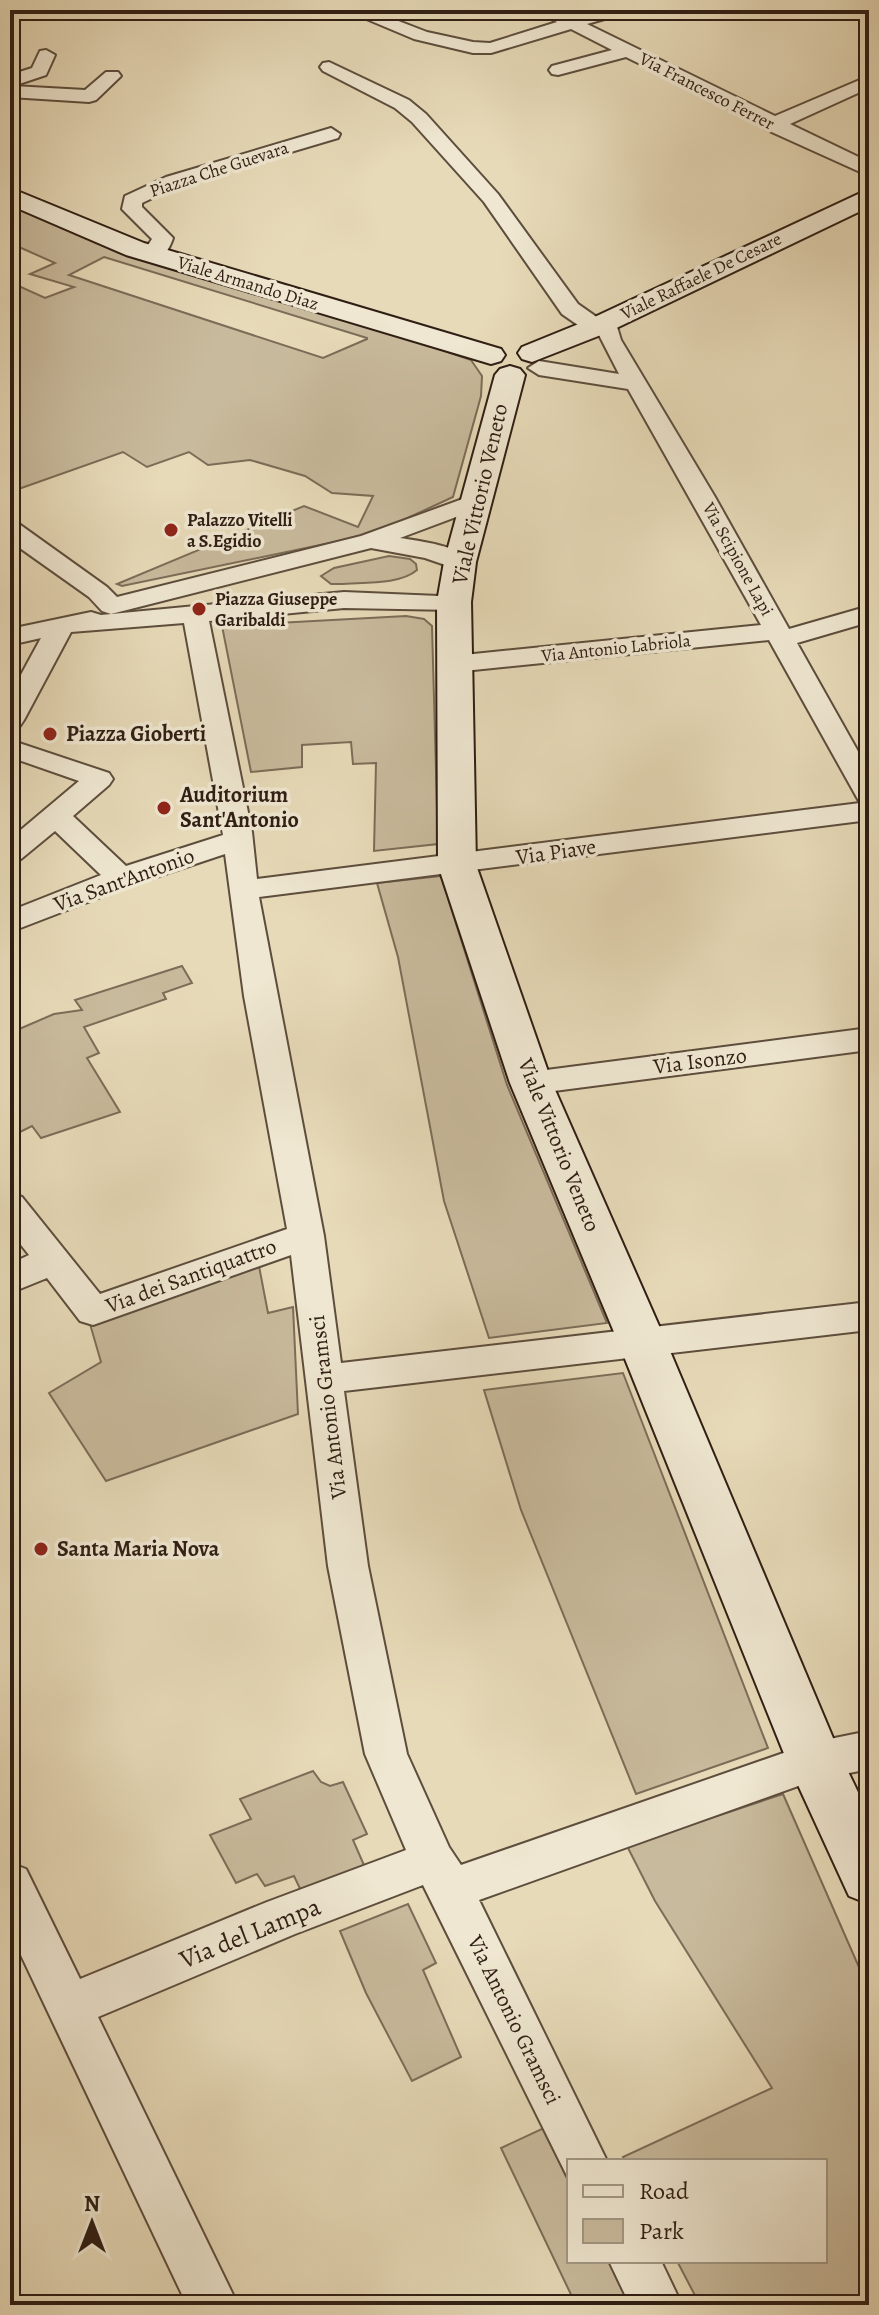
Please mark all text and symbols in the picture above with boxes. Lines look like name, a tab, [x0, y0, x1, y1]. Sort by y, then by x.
street label: Via Francesco Ferrer	[634, 46, 779, 135]
street label: Piazza Che Guevara	[146, 135, 292, 203]
street label: Viale Raffaele De Cesare	[616, 227, 785, 326]
street label: Viale Armando Diaz	[173, 250, 322, 316]
street label: Viale Vittorio Veneto	[444, 401, 515, 588]
street label: Via Scipione Lapi	[696, 497, 779, 620]
place label: Palazzo Vitelli a S.Egidio	[187, 508, 293, 553]
marker: Palazzo Vitelli a S.Egidio	[162, 521, 180, 539]
place label: Piazza Giuseppe Garibaldi	[215, 587, 337, 632]
marker: Piazza Giuseppe Garibaldi	[190, 600, 208, 618]
street label: Via Antonio Labriola	[539, 628, 692, 668]
place label: Piazza Gioberti	[66, 719, 206, 749]
marker: Piazza Gioberti	[41, 725, 59, 743]
place label: Auditorium Sant'Antonio	[179, 780, 299, 835]
marker: Auditorium Sant'Antonio	[155, 799, 173, 817]
street label: Via Piave	[513, 832, 598, 873]
street label: Via Sant'Antonio	[49, 841, 199, 920]
street label: Via Isonzo	[651, 1040, 748, 1082]
street label: Viale Vittorio Veneto	[510, 1053, 607, 1236]
street label: Via dei Santiquattro	[100, 1231, 281, 1321]
street label: Via Antonio Gramsci	[302, 1313, 354, 1502]
place label: Santa Maria Nova	[57, 1534, 220, 1564]
marker: Santa Maria Nova	[32, 1540, 50, 1558]
street label: Via del Lampa	[173, 1889, 326, 1978]
street label: Via Antonio Gramsci	[460, 1929, 568, 2110]
legend	[567, 2159, 827, 2263]
text: Road	[639, 2175, 689, 2207]
north arrow	[52, 2183, 132, 2263]
text: N	[84, 2189, 100, 2219]
text: Park	[639, 2215, 684, 2247]

